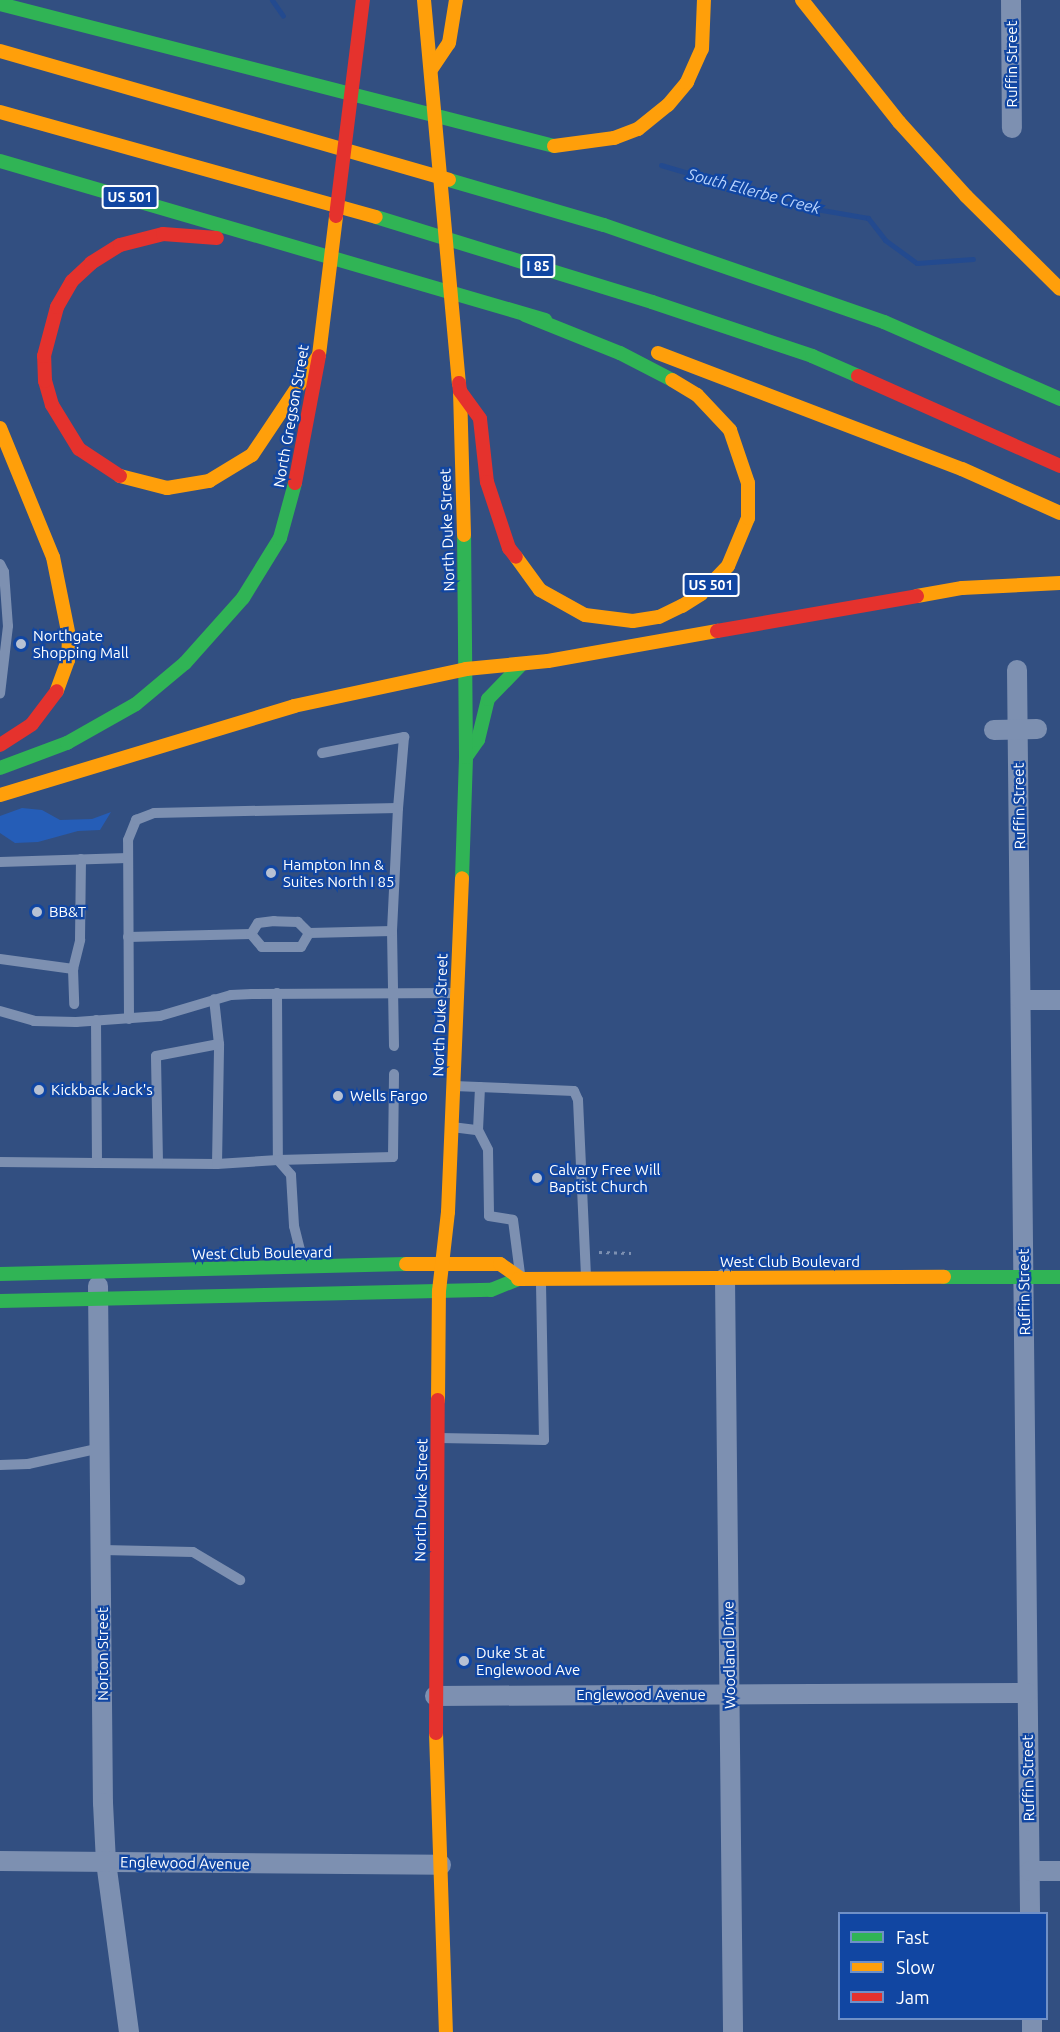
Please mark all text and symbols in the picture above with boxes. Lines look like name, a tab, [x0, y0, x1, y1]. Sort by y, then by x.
street label: Ruffin Street	[1003, 21, 1021, 107]
water label: South Ellerbe Creek	[685, 164, 823, 218]
road number: US 501	[102, 186, 158, 208]
road number: I 85	[520, 255, 556, 277]
street label: North Gregson Street	[270, 343, 312, 489]
street label: North Duke Street	[436, 468, 458, 592]
road number: US 501	[682, 574, 740, 596]
place label: Northgate Shopping Mall	[33, 626, 129, 661]
marker: Northgate Shopping Mall	[14, 637, 28, 651]
street label: Ruffin Street	[1009, 762, 1029, 850]
place label: Hampton Inn & Suites North I 85	[283, 855, 394, 890]
marker: Hampton Inn & Suites North I 85	[264, 866, 278, 880]
place label: BB&T	[49, 903, 86, 921]
marker: BB&T	[30, 905, 44, 919]
street label: North Duke Street	[429, 953, 451, 1077]
place label: Kickback Jack's	[51, 1081, 153, 1099]
marker: Kickback Jack's	[32, 1083, 46, 1097]
place label: Wells Fargo	[350, 1087, 428, 1105]
marker: Wells Fargo	[331, 1089, 345, 1103]
place label: Calvary Free Will Baptist Church	[549, 1160, 661, 1195]
marker: Calvary Free Will Baptist Church	[530, 1171, 544, 1185]
street label: West Club Boulevard	[192, 1243, 332, 1263]
street label: Ruffin Street	[1014, 1248, 1034, 1336]
street label: West Club Boulevard	[720, 1253, 860, 1271]
street label: North Duke Street	[411, 1438, 431, 1562]
street label: Woodland Drive	[719, 1601, 739, 1709]
street label: Norton Street	[94, 1607, 112, 1701]
place label: Duke St at Englewood Ave	[476, 1643, 580, 1678]
marker: Duke St at Englewood Ave	[457, 1654, 471, 1668]
street label: Englewood Avenue	[576, 1686, 706, 1704]
street label: Ruffin Street	[1018, 1734, 1038, 1822]
street label: Englewood Avenue	[120, 1853, 250, 1873]
legend	[838, 1912, 1048, 2020]
text: Fast	[896, 1927, 929, 1947]
text: Slow	[896, 1957, 935, 1977]
text: Jam	[896, 1987, 930, 2007]

